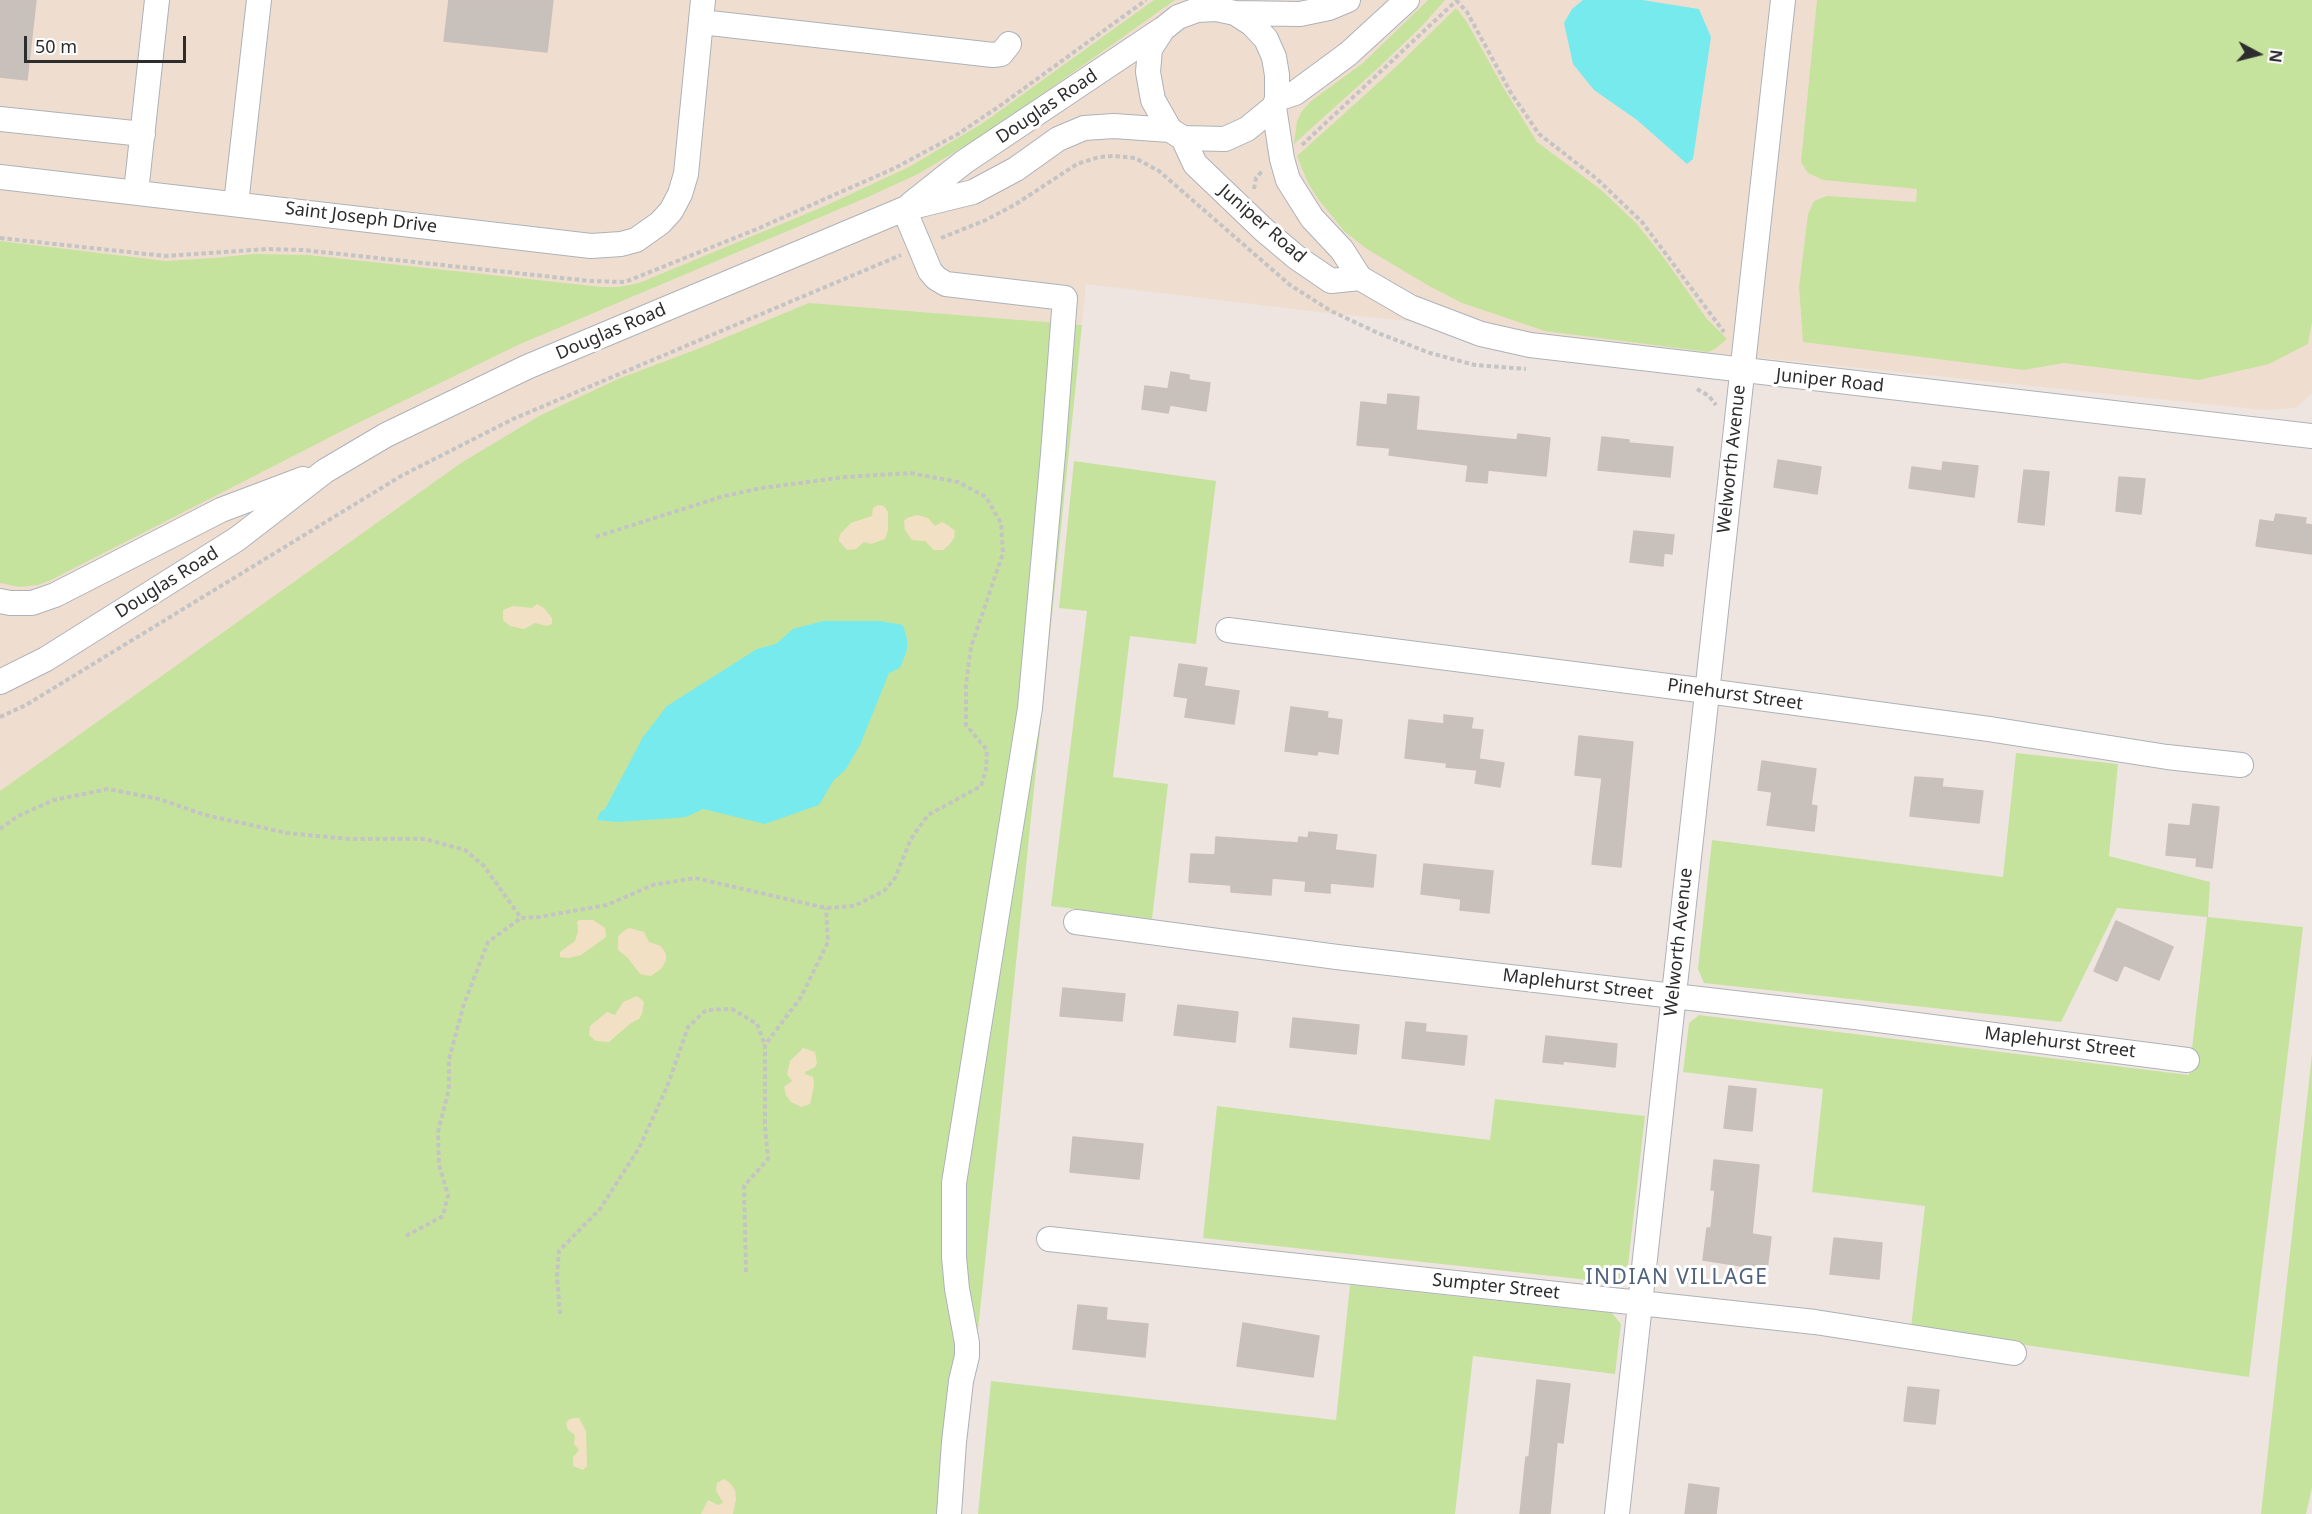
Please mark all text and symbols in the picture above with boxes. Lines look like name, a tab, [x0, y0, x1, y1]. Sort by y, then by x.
scale bar	[27, 24, 189, 62]
north arrow	[2228, 24, 2288, 84]
text: 50 m	[35, 34, 77, 58]
text: N	[2264, 48, 2288, 64]
street label: Douglas Road	[992, 65, 1102, 149]
street label: Juniper Road	[1214, 180, 1310, 268]
street label: Saint Joseph Drive	[284, 198, 438, 238]
street label: Douglas Road	[553, 299, 669, 365]
street label: Juniper Road	[1775, 365, 1885, 397]
street label: Welworth Avenue	[1713, 384, 1751, 534]
street label: Douglas Road	[111, 543, 223, 623]
street label: Pinehurst Street	[1666, 675, 1804, 715]
street label: Welworth Avenue	[1660, 867, 1698, 1017]
street label: Maplehurst Street	[1501, 965, 1655, 1005]
street label: Maplehurst Street	[1983, 1023, 2137, 1063]
district label: INDIAN VILLAGE	[1585, 1265, 1769, 1291]
street label: Sumpter Street	[1431, 1270, 1561, 1304]

